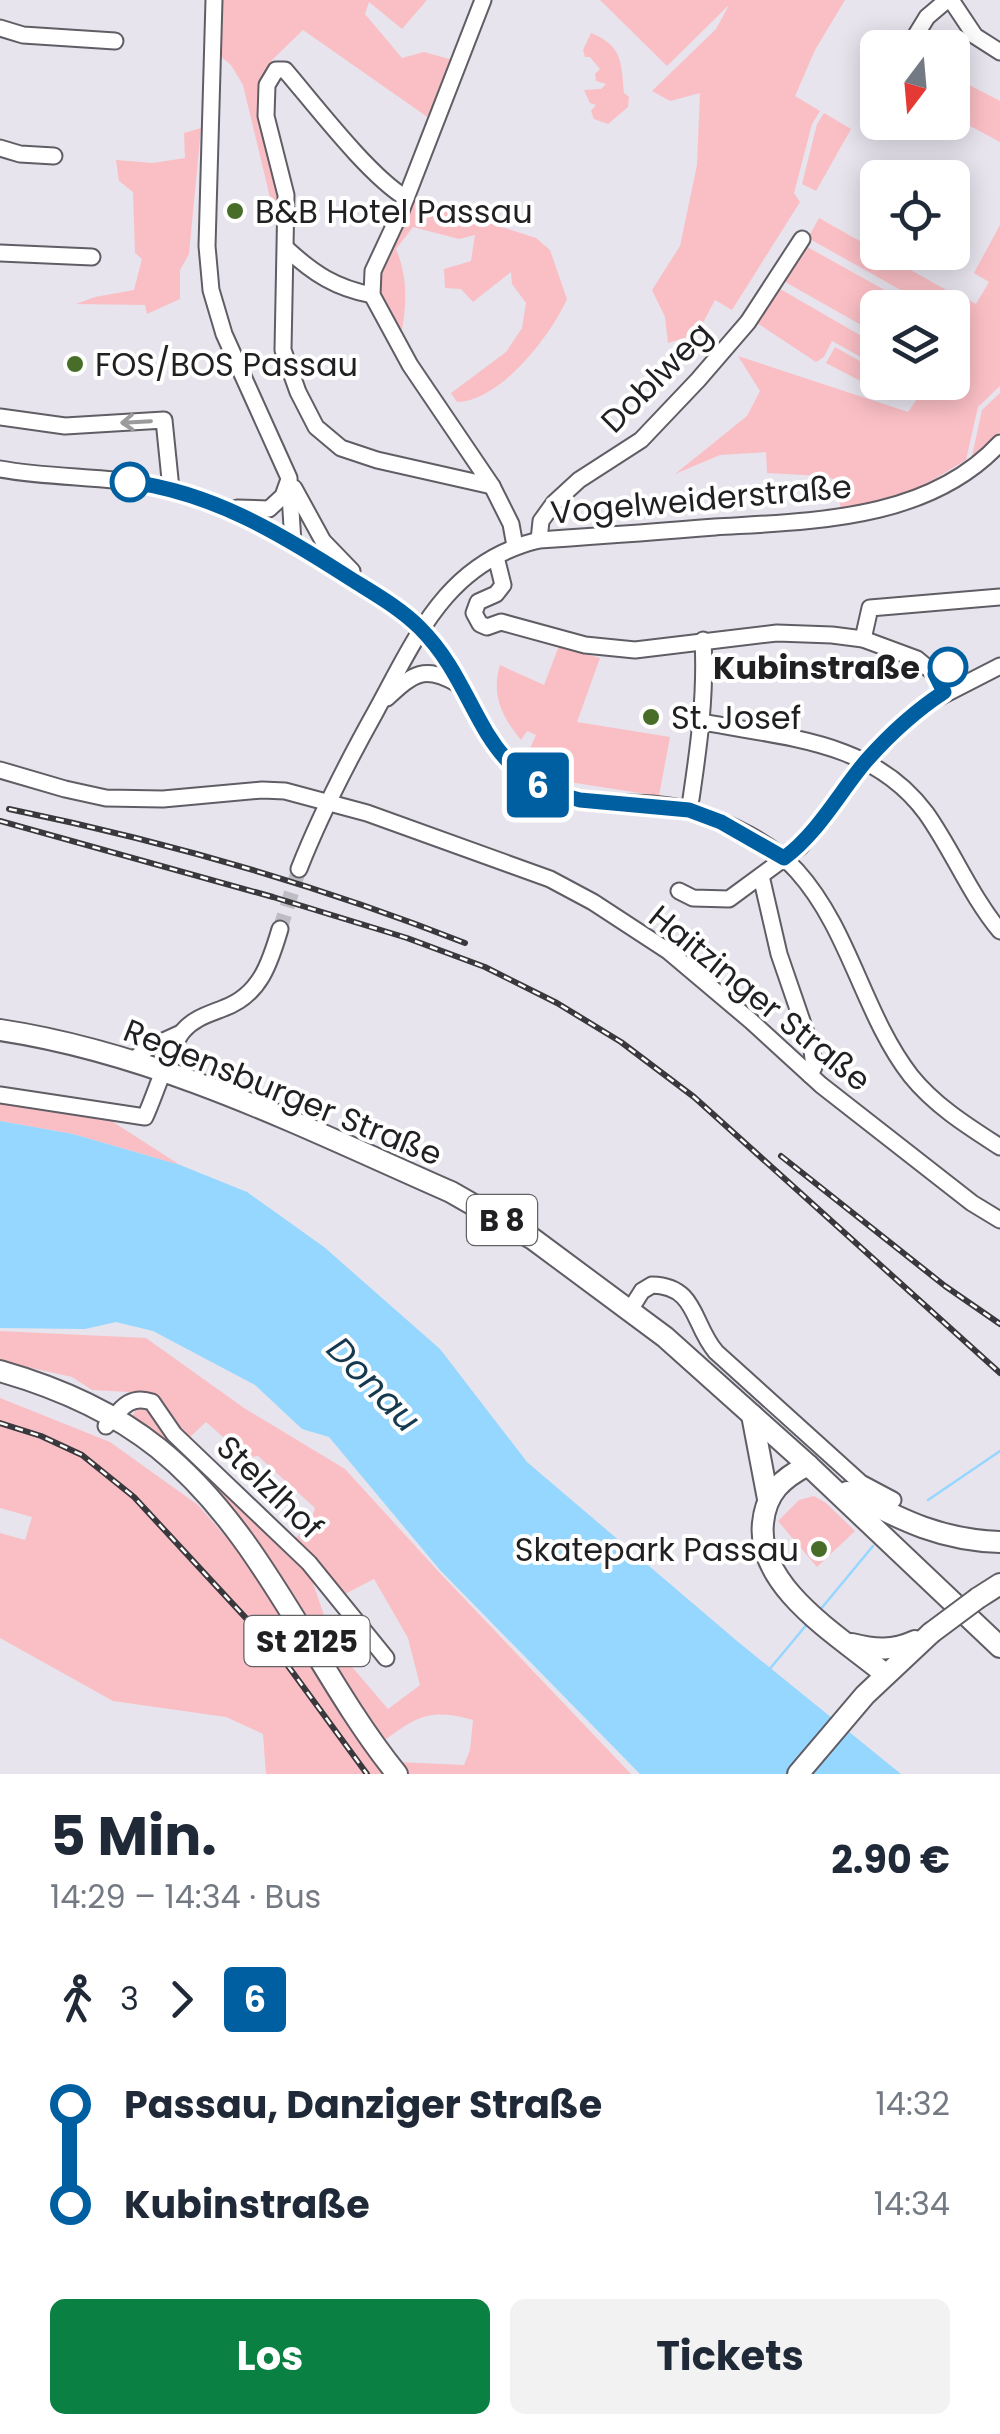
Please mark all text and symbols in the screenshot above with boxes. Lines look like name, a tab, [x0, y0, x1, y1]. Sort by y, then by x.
north arrow	[860, 30, 970, 140]
map controls	[860, 30, 970, 400]
button: locate	[860, 160, 970, 270]
place label: B&B Hotel Passau	[255, 189, 533, 234]
marker: B&B Hotel Passau	[224, 200, 246, 222]
button: layers	[860, 290, 970, 400]
street label: Doblweg	[590, 311, 722, 443]
place label: FOS/BOS Passau	[95, 342, 358, 387]
marker: FOS/BOS Passau	[64, 353, 86, 375]
one-way arrow	[120, 413, 152, 432]
unlabelled marker	[111, 463, 149, 501]
street label: Vogelweiderstraße	[548, 463, 854, 535]
place label: Kubinstraße	[713, 645, 920, 690]
marker: Kubinstraße	[929, 648, 967, 686]
place label: St. Josef	[671, 695, 801, 740]
marker: St. Josef	[640, 706, 662, 728]
line badge: 6	[506, 752, 570, 818]
text: 6	[527, 761, 549, 810]
street label: Haitzinger Straße	[639, 894, 881, 1102]
street label: Regensburger Straße	[117, 1008, 449, 1176]
road number: B 8	[467, 1195, 537, 1245]
water label: Donau	[316, 1325, 432, 1443]
street label: Stelzlhof	[207, 1425, 333, 1549]
place label: Skatepark Passau	[515, 1527, 799, 1572]
marker: Skatepark Passau	[808, 1538, 830, 1560]
road number: St 2125	[244, 1616, 370, 1666]
text: 5 Min.	[50, 1797, 217, 1874]
text: 2.90 €	[831, 1833, 950, 1886]
text: 14:29 – 14:34 · Bus	[50, 1874, 321, 1919]
icon: walk	[50, 1972, 105, 2027]
icon: forward	[154, 1972, 209, 2027]
text: 6	[244, 1975, 266, 2024]
text: 3	[120, 1976, 139, 2021]
text: Passau, Danziger Straße	[124, 2078, 602, 2131]
text: 14:32	[876, 2081, 950, 2126]
text: Kubinstraße	[124, 2178, 370, 2231]
text: 14:34	[874, 2181, 950, 2226]
button: Los	[50, 2299, 490, 2414]
button: Tickets	[510, 2299, 950, 2414]

